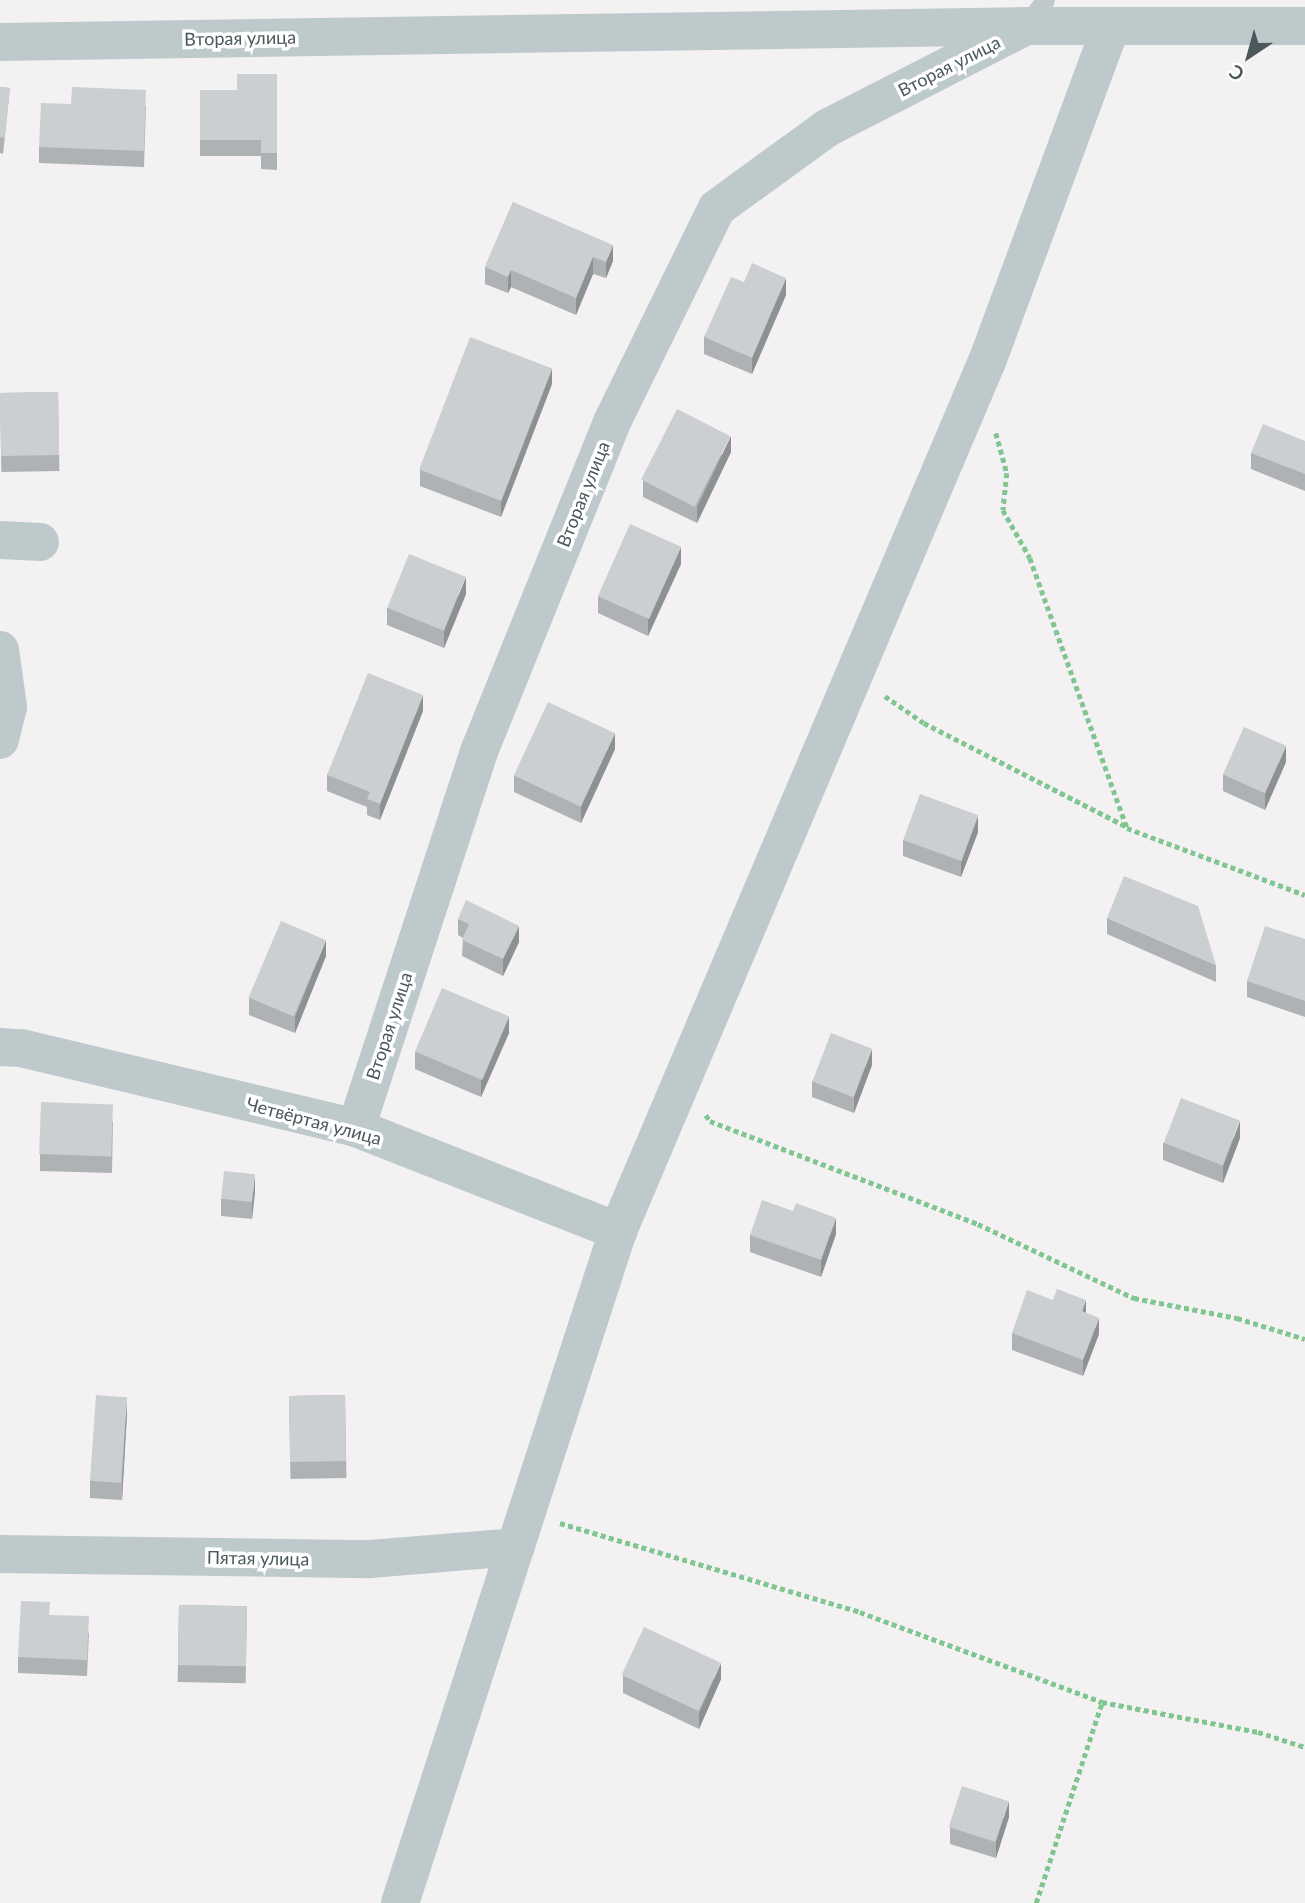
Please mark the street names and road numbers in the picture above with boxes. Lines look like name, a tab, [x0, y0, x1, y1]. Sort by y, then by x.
street label: Вторая улица	[184, 26, 296, 50]
street label: Вторая улица	[894, 31, 1004, 101]
street label: Вторая улица	[552, 438, 614, 550]
street label: Вторая улица	[361, 969, 417, 1083]
street label: Четвёртая улица	[244, 1093, 384, 1149]
street label: Пятая улица	[207, 1546, 309, 1570]

